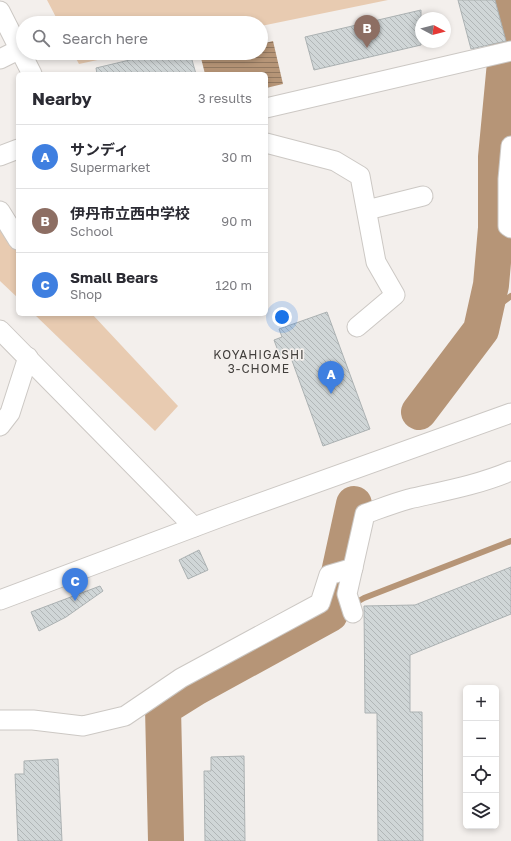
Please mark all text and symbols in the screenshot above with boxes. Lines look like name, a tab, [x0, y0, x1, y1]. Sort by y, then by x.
north arrow	[415, 12, 451, 48]
pin: B	[354, 15, 380, 48]
search box	[16, 16, 268, 60]
icon: search	[30, 27, 52, 49]
text: Search here	[62, 29, 148, 47]
text: Nearby	[32, 88, 92, 109]
text: 3 results	[198, 90, 252, 106]
text: サンディ	[70, 140, 129, 158]
text: A	[40, 149, 50, 165]
text: 30 m	[222, 149, 252, 165]
text: Supermarket	[70, 159, 151, 175]
text: 伊丹市立西中学校	[70, 204, 190, 222]
text: B	[40, 213, 50, 229]
text: 90 m	[221, 213, 252, 229]
text: School	[70, 223, 113, 239]
text: Small Bears	[70, 268, 158, 286]
text: C	[40, 277, 50, 293]
text: 120 m	[215, 277, 252, 293]
text: Shop	[70, 286, 102, 302]
your location	[272, 307, 292, 327]
district label: KOYAHIGASHI 3-CHOME	[213, 347, 305, 376]
pin: A	[318, 361, 344, 394]
pin: C	[62, 568, 88, 601]
map controls	[463, 685, 499, 829]
button: +	[463, 685, 499, 721]
button: −	[463, 721, 499, 757]
button: locate	[463, 757, 499, 793]
button: layers	[463, 793, 499, 829]

